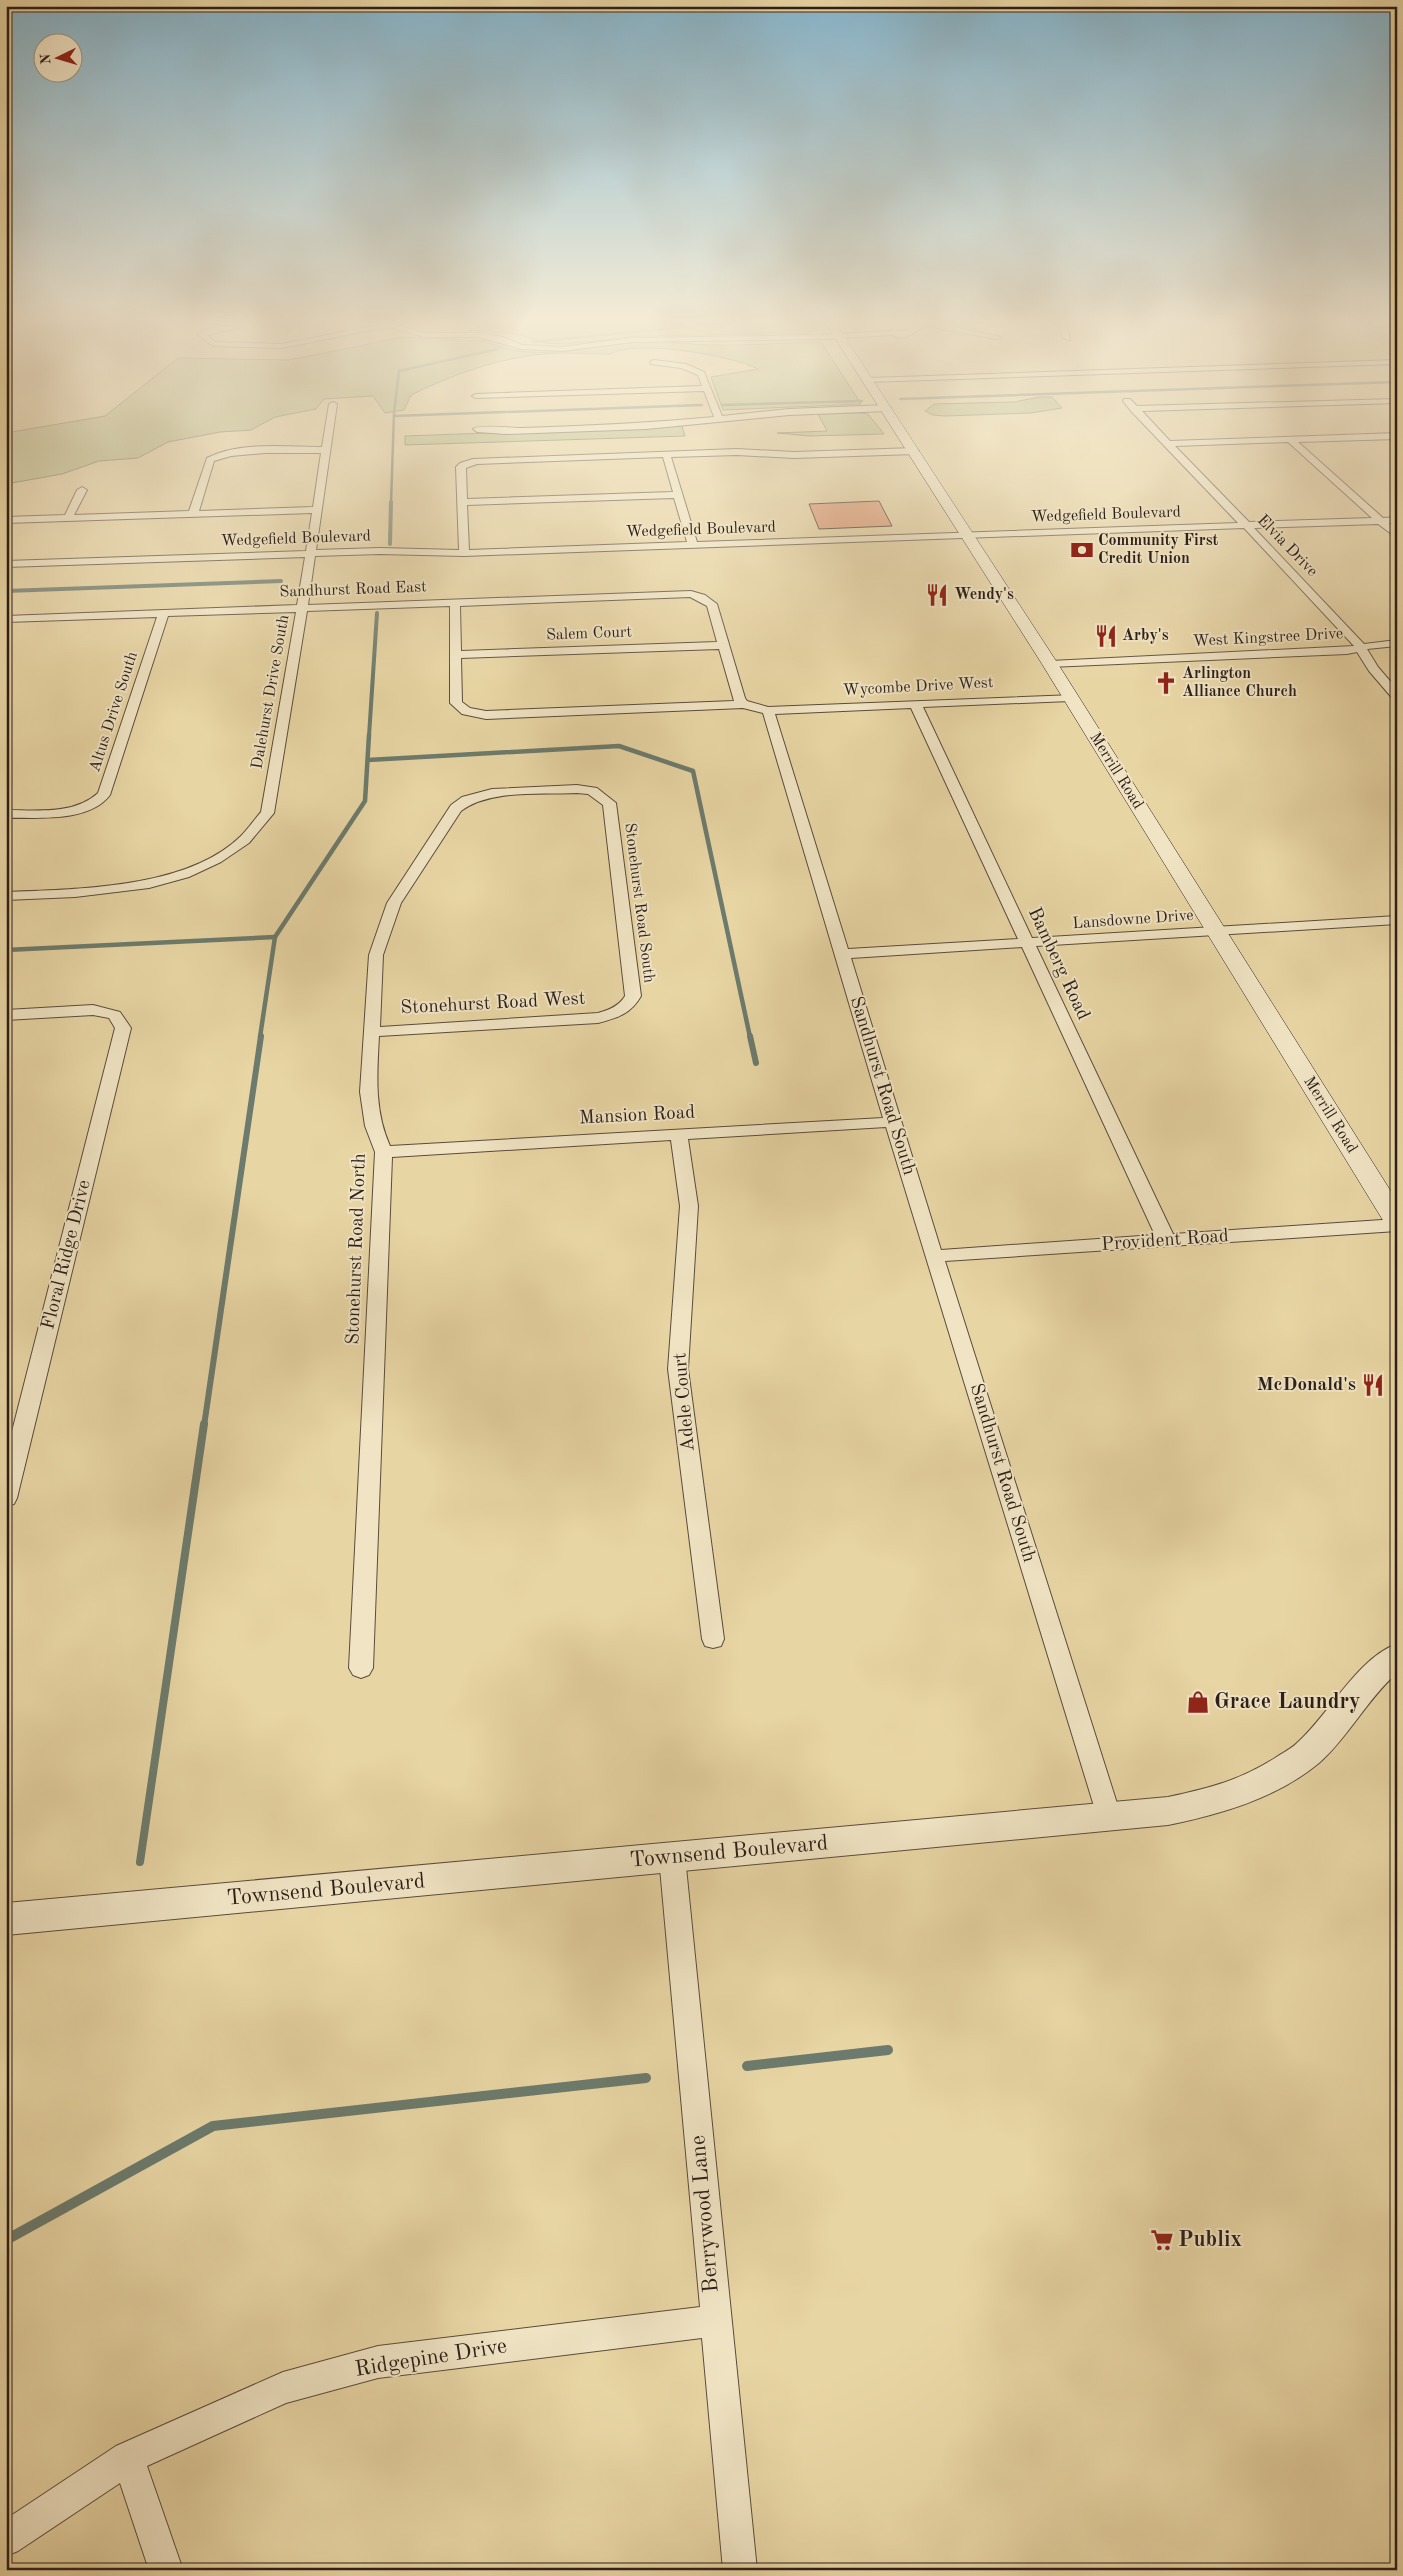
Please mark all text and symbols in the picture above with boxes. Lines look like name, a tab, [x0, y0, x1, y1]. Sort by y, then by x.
north arrow	[32, 32, 82, 82]
text: N	[39, 53, 53, 65]
street label: Wedgefield Boulevard	[1031, 504, 1181, 526]
street label: Elvia Drive	[1254, 512, 1320, 580]
street label: Wedgefield Boulevard	[626, 519, 776, 541]
street label: Wedgefield Boulevard	[221, 528, 371, 550]
place label: Community First Credit Union	[1098, 533, 1219, 567]
bank icon: Community First Credit Union	[1069, 537, 1095, 563]
street label: Sandhurst Road East	[279, 579, 427, 601]
restaurant icon: Wendy's	[924, 582, 950, 608]
place label: Wendy's	[954, 587, 1014, 603]
street label: Dalehurst Drive South	[250, 613, 293, 770]
restaurant icon: Arby's	[1093, 623, 1119, 649]
street label: Salem Court	[546, 624, 633, 643]
street label: West Kingstree Drive	[1192, 626, 1344, 650]
place label: Arby's	[1122, 628, 1169, 644]
street label: Altus Drive South	[87, 649, 141, 774]
place label: Arlington Alliance Church	[1182, 666, 1297, 700]
church icon: Arlington Alliance Church	[1153, 670, 1179, 696]
street label: Wycombe Drive West	[842, 675, 994, 699]
street label: Merrill Road	[1086, 730, 1146, 812]
street label: Stonehurst Road South	[621, 822, 657, 984]
street label: Bamberg Road	[1024, 905, 1092, 1023]
street label: Lansdowne Drive	[1072, 908, 1194, 932]
street label: Stonehurst Road West	[400, 990, 586, 1018]
street label: Sandhurst Road South	[846, 994, 918, 1178]
street label: Merrill Road	[1300, 1074, 1360, 1156]
street label: Mansion Road	[578, 1103, 696, 1129]
street label: Stonehurst Road North	[344, 1153, 370, 1345]
street label: Floral Ridge Drive	[39, 1178, 95, 1332]
street label: Provident Road	[1101, 1227, 1229, 1255]
street label: Adele Court	[671, 1352, 699, 1452]
restaurant icon: McDonald's	[1360, 1372, 1386, 1398]
place label: McDonald's	[1257, 1376, 1356, 1395]
street label: Sandhurst Road South	[966, 1381, 1038, 1565]
shop icon: Grace Laundry	[1185, 1689, 1211, 1715]
place label: Grace Laundry	[1214, 1691, 1361, 1713]
street label: Townsend Boulevard	[629, 1832, 829, 1872]
street label: Townsend Boulevard	[226, 1870, 426, 1910]
street label: Berrywood Lane	[687, 2134, 723, 2294]
supermarket icon: Publix	[1149, 2227, 1175, 2253]
place label: Publix	[1178, 2229, 1242, 2251]
street label: Ridgepine Drive	[353, 2335, 509, 2381]

